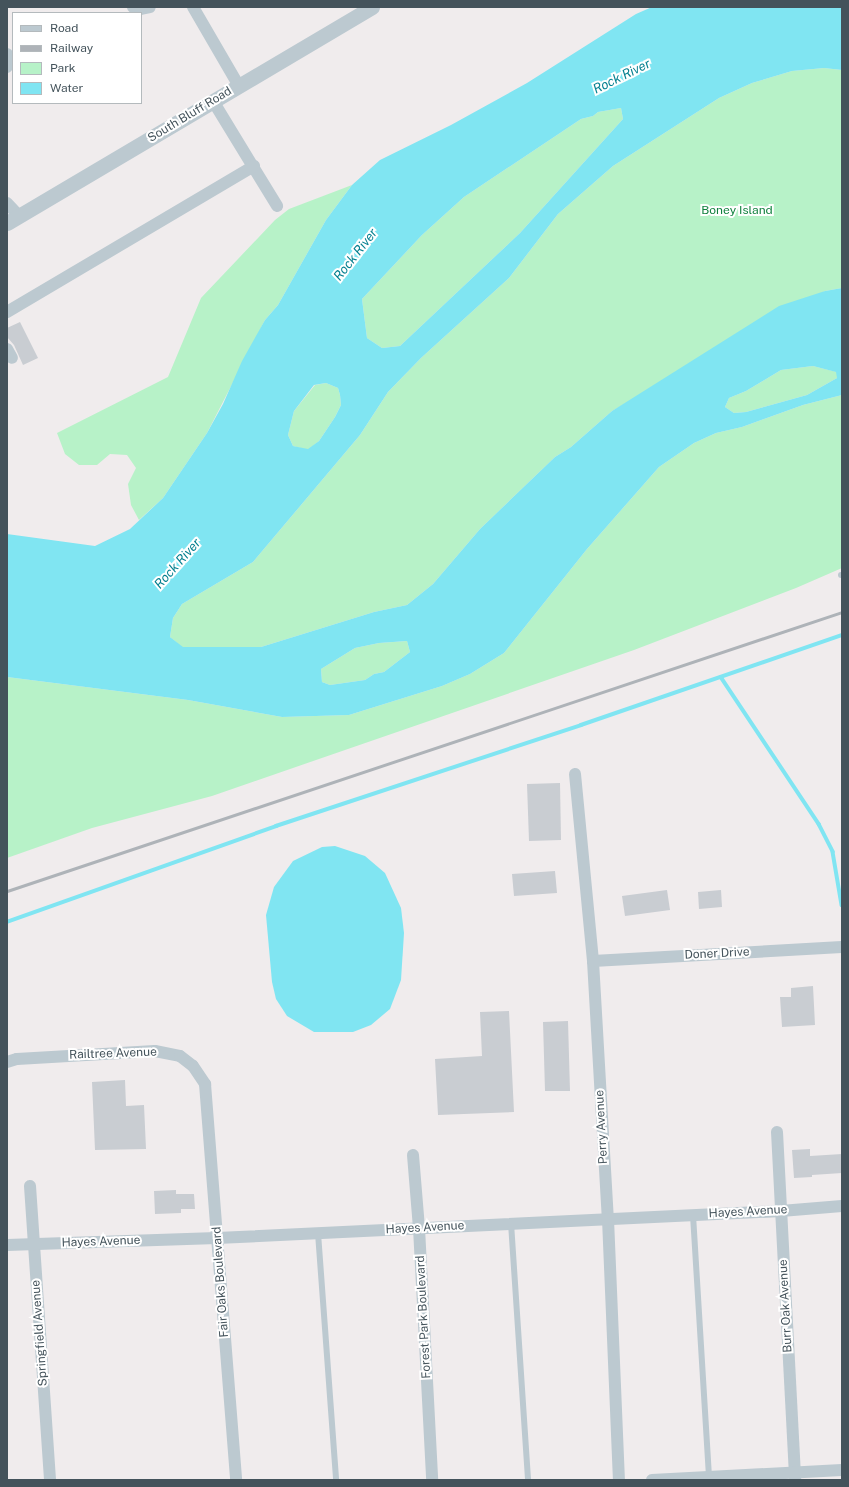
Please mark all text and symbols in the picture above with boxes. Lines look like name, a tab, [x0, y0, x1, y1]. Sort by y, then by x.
legend	[12, 12, 142, 104]
text: Road	[50, 21, 78, 35]
text: Railway	[50, 41, 93, 55]
water label: Rock River	[591, 56, 653, 98]
text: Park	[50, 61, 76, 75]
text: Water	[50, 81, 83, 95]
street label: South Bluff Road	[145, 84, 235, 146]
park label: Boney Island	[701, 204, 773, 218]
water label: Rock River	[331, 226, 381, 284]
water label: Rock River	[151, 536, 205, 592]
street label: Doner Drive	[684, 945, 750, 963]
street label: Railtree Avenue	[69, 1045, 157, 1063]
street label: Perry Avenue	[593, 1089, 611, 1165]
street label: Hayes Avenue	[708, 1203, 788, 1221]
street label: Hayes Avenue	[385, 1219, 465, 1237]
street label: Fair Oaks Boulevard	[210, 1226, 232, 1338]
street label: Hayes Avenue	[61, 1233, 141, 1251]
street label: Forest Park Boulevard	[414, 1255, 434, 1379]
street label: Burr Oak Avenue	[776, 1259, 796, 1353]
street label: Springfield Avenue	[29, 1279, 51, 1387]

